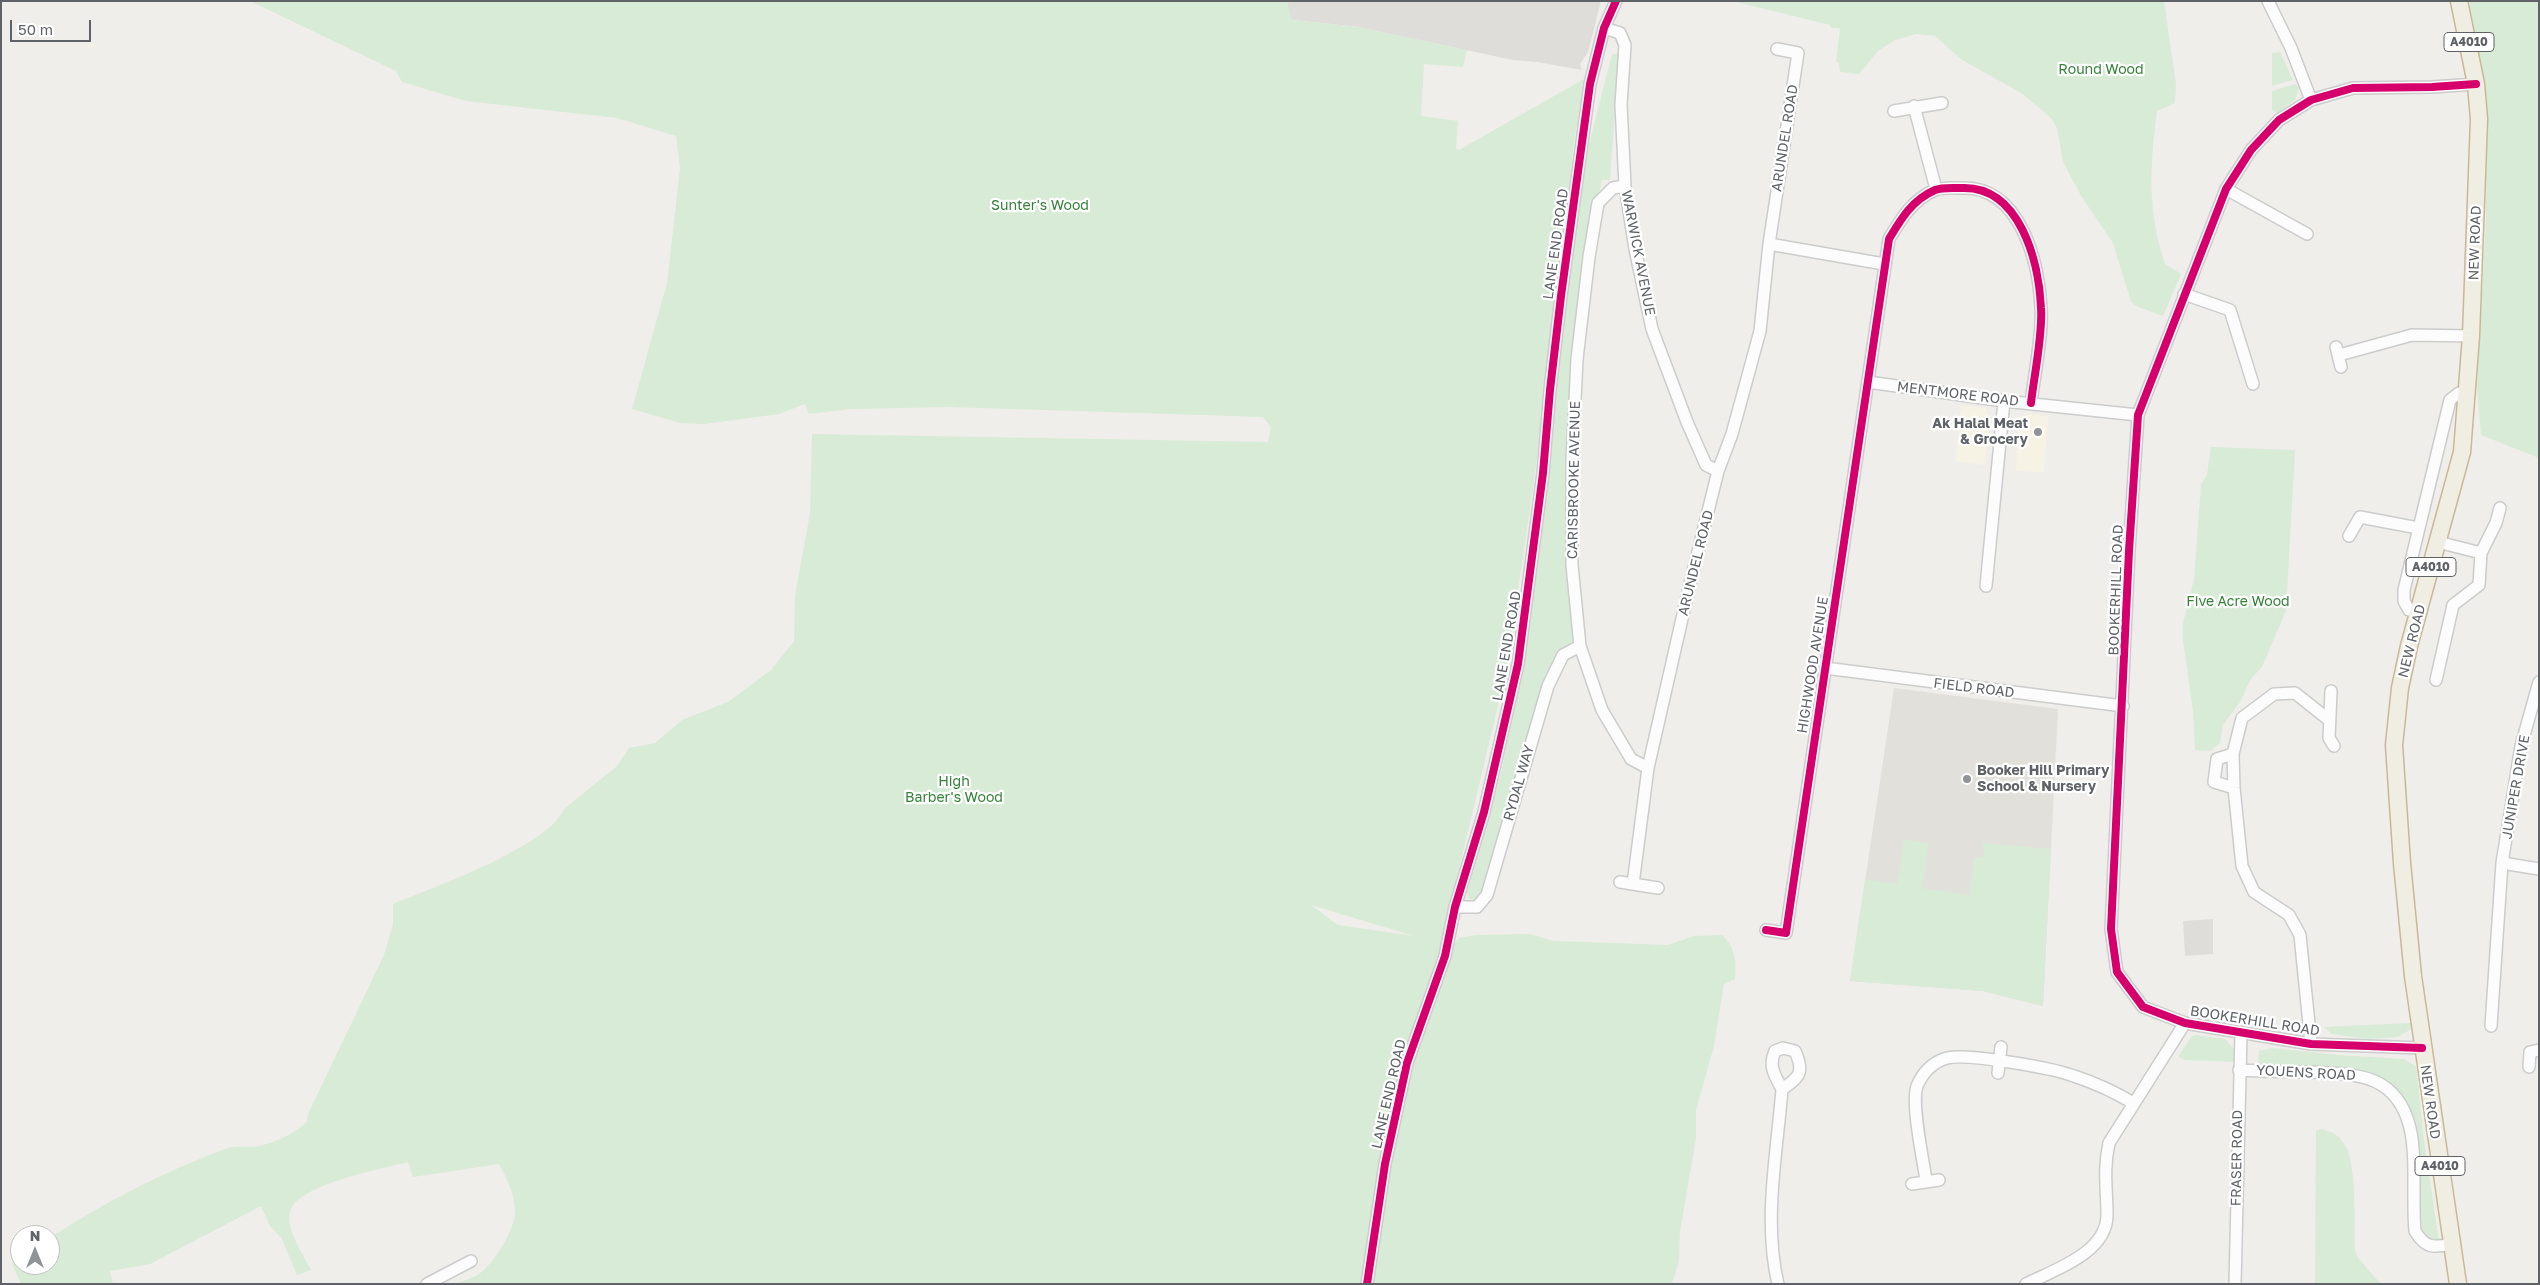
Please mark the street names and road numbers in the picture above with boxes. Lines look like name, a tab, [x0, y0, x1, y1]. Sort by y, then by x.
road number: A4010	[2444, 32, 2494, 52]
street label: ARUNDEL ROAD	[1768, 83, 1802, 193]
street label: LANE END ROAD	[1540, 188, 1572, 300]
street label: WARWICK AVENUE	[1618, 189, 1658, 317]
street label: NEW ROAD	[2465, 205, 2485, 281]
street label: MENTMORE ROAD	[1896, 378, 2020, 410]
street label: CARISBROOKE AVENUE	[1564, 401, 1584, 559]
street label: ARUNDEL ROAD	[1675, 508, 1717, 618]
street label: BOOKERHILL ROAD	[2105, 524, 2127, 656]
road number: A4010	[2406, 558, 2456, 576]
street label: LANE END ROAD	[1489, 590, 1525, 702]
street label: HIGHWOOD AVENUE	[1794, 595, 1832, 735]
street label: NEW ROAD	[2395, 603, 2429, 679]
street label: FIELD ROAD	[1933, 675, 2015, 701]
street label: JUNIPER DRIVE	[2499, 734, 2533, 840]
street label: RYDAL WAY	[1500, 743, 1538, 823]
street label: BOOKERHILL ROAD	[2189, 1002, 2321, 1040]
street label: LANE END ROAD	[1368, 1038, 1410, 1150]
street label: YOUENS ROAD	[2256, 1062, 2356, 1084]
street label: NEW ROAD	[2416, 1064, 2444, 1140]
street label: FRASER ROAD	[2228, 1110, 2246, 1206]
road number: A4010	[2415, 1156, 2465, 1176]

